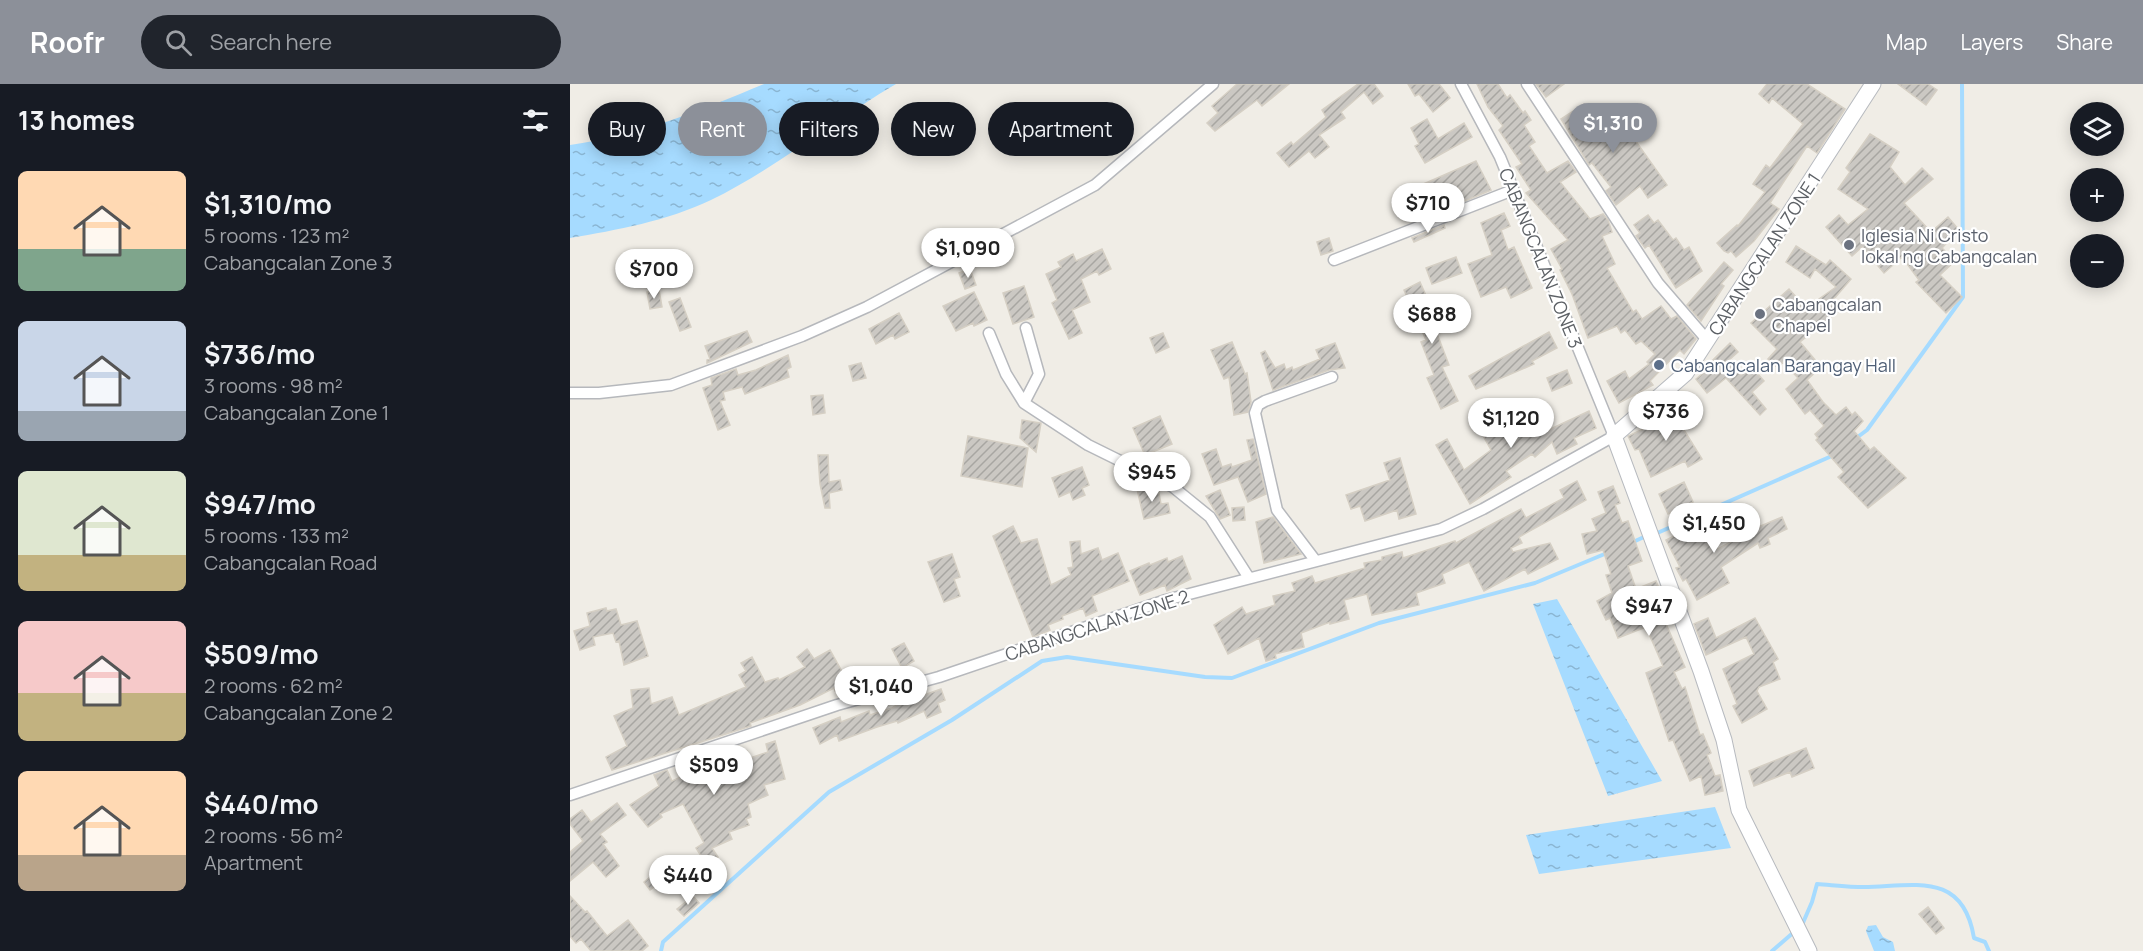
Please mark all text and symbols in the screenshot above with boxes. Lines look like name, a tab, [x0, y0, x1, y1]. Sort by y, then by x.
search box	[141, 15, 561, 69]
text: Roofr	[30, 23, 105, 61]
icon: search	[162, 26, 195, 59]
text: Search here	[210, 27, 332, 57]
text: Map	[1886, 28, 1927, 56]
text: Layers	[1960, 28, 2023, 56]
text: Share	[2056, 28, 2113, 56]
text: 13 homes	[18, 102, 135, 138]
chip: Buy	[588, 102, 666, 156]
chip: Rent	[678, 102, 767, 156]
chip: Filters	[779, 102, 879, 156]
chip: New	[891, 102, 976, 156]
chip: Apartment	[988, 102, 1134, 156]
map controls	[2070, 102, 2124, 288]
button: layers	[2070, 102, 2124, 156]
pin: $1,310	[1564, 103, 1662, 154]
icon: filters	[519, 104, 552, 137]
text: $1,310	[1583, 109, 1643, 136]
street label: CABANGCALAN ZONE 3	[1494, 164, 1588, 352]
street label: CABANGCALAN ZONE 1	[1702, 168, 1826, 340]
button: +	[2070, 168, 2124, 222]
pin: $710	[1392, 183, 1464, 234]
text: $1,310/mo	[204, 186, 332, 222]
text: $710	[1405, 189, 1451, 216]
icon: home	[66, 195, 138, 267]
text: 5 rooms · 123 m²	[204, 222, 349, 249]
place label: Iglesia Ni Cristo lokal ng Cabangcalan	[1861, 223, 2037, 268]
pin: $1,090	[919, 228, 1017, 279]
text: $1,090	[935, 234, 1001, 261]
button: −	[2070, 234, 2124, 288]
marker: Iglesia Ni Cristo lokal ng Cabangcalan	[1842, 238, 1856, 252]
text: Cabangcalan Zone 3	[204, 249, 393, 276]
pin: $700	[618, 249, 690, 300]
text: $700	[629, 255, 679, 282]
place label: Cabangcalan Chapel	[1772, 292, 1882, 337]
pin: $688	[1396, 294, 1468, 345]
text: $688	[1407, 300, 1457, 327]
marker: Cabangcalan Chapel	[1753, 307, 1767, 321]
text: $736/mo	[204, 336, 315, 372]
icon: home	[66, 345, 138, 417]
place label: Cabangcalan Barangay Hall	[1671, 353, 1896, 377]
marker: Cabangcalan Barangay Hall	[1652, 358, 1666, 372]
text: 3 rooms · 98 m²	[204, 372, 343, 399]
pin: $736	[1630, 391, 1702, 442]
text: $736	[1642, 397, 1690, 424]
pin: $1,120	[1462, 398, 1560, 449]
text: Cabangcalan Zone 1	[204, 399, 389, 426]
text: $1,120	[1482, 404, 1540, 431]
pin: $945	[1116, 452, 1188, 503]
text: $945	[1128, 458, 1176, 485]
text: $947/mo	[204, 486, 316, 522]
icon: home	[66, 495, 138, 567]
pin: $1,450	[1665, 503, 1763, 554]
text: $1,450	[1682, 509, 1746, 536]
text: 5 rooms · 133 m²	[204, 522, 349, 549]
text: Cabangcalan Road	[204, 549, 377, 576]
street label: CABANGCALAN ZONE 2	[1002, 584, 1192, 666]
pin: $947	[1613, 586, 1685, 637]
text: $947	[1625, 592, 1673, 619]
text: $509/mo	[204, 636, 319, 672]
icon: home	[66, 645, 138, 717]
pin: $1,040	[832, 666, 930, 717]
text: 2 rooms · 62 m²	[204, 672, 343, 699]
text: $1,040	[848, 672, 914, 699]
text: Cabangcalan Zone 2	[204, 699, 393, 726]
pin: $509	[678, 745, 750, 796]
text: $509	[689, 751, 739, 778]
text: $440/mo	[204, 786, 318, 822]
icon: home	[66, 795, 138, 867]
text: 2 rooms · 56 m²	[204, 822, 343, 849]
text: Apartment	[204, 849, 303, 876]
pin: $440	[652, 855, 724, 906]
text: $440	[663, 861, 713, 888]

